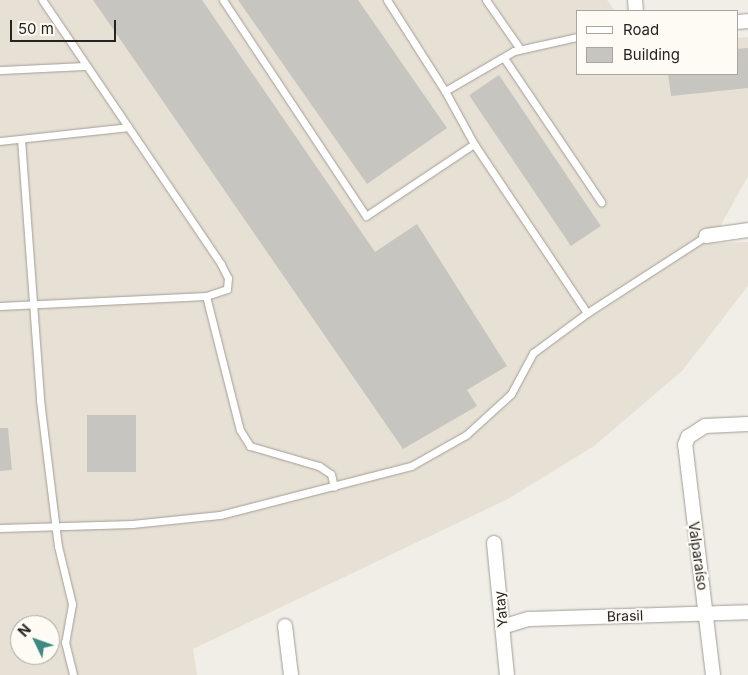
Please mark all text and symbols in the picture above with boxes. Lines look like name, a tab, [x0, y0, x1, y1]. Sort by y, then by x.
scale bar	[12, 10, 119, 42]
legend	[576, 10, 738, 75]
text: 50 m	[18, 19, 54, 38]
text: Road	[623, 20, 659, 39]
text: Building	[623, 45, 680, 64]
street label: Valparaíso	[685, 521, 711, 591]
street label: Yatay	[491, 590, 511, 628]
street label: Brasil	[606, 607, 644, 625]
north arrow	[10, 615, 60, 665]
text: N	[14, 621, 34, 640]

